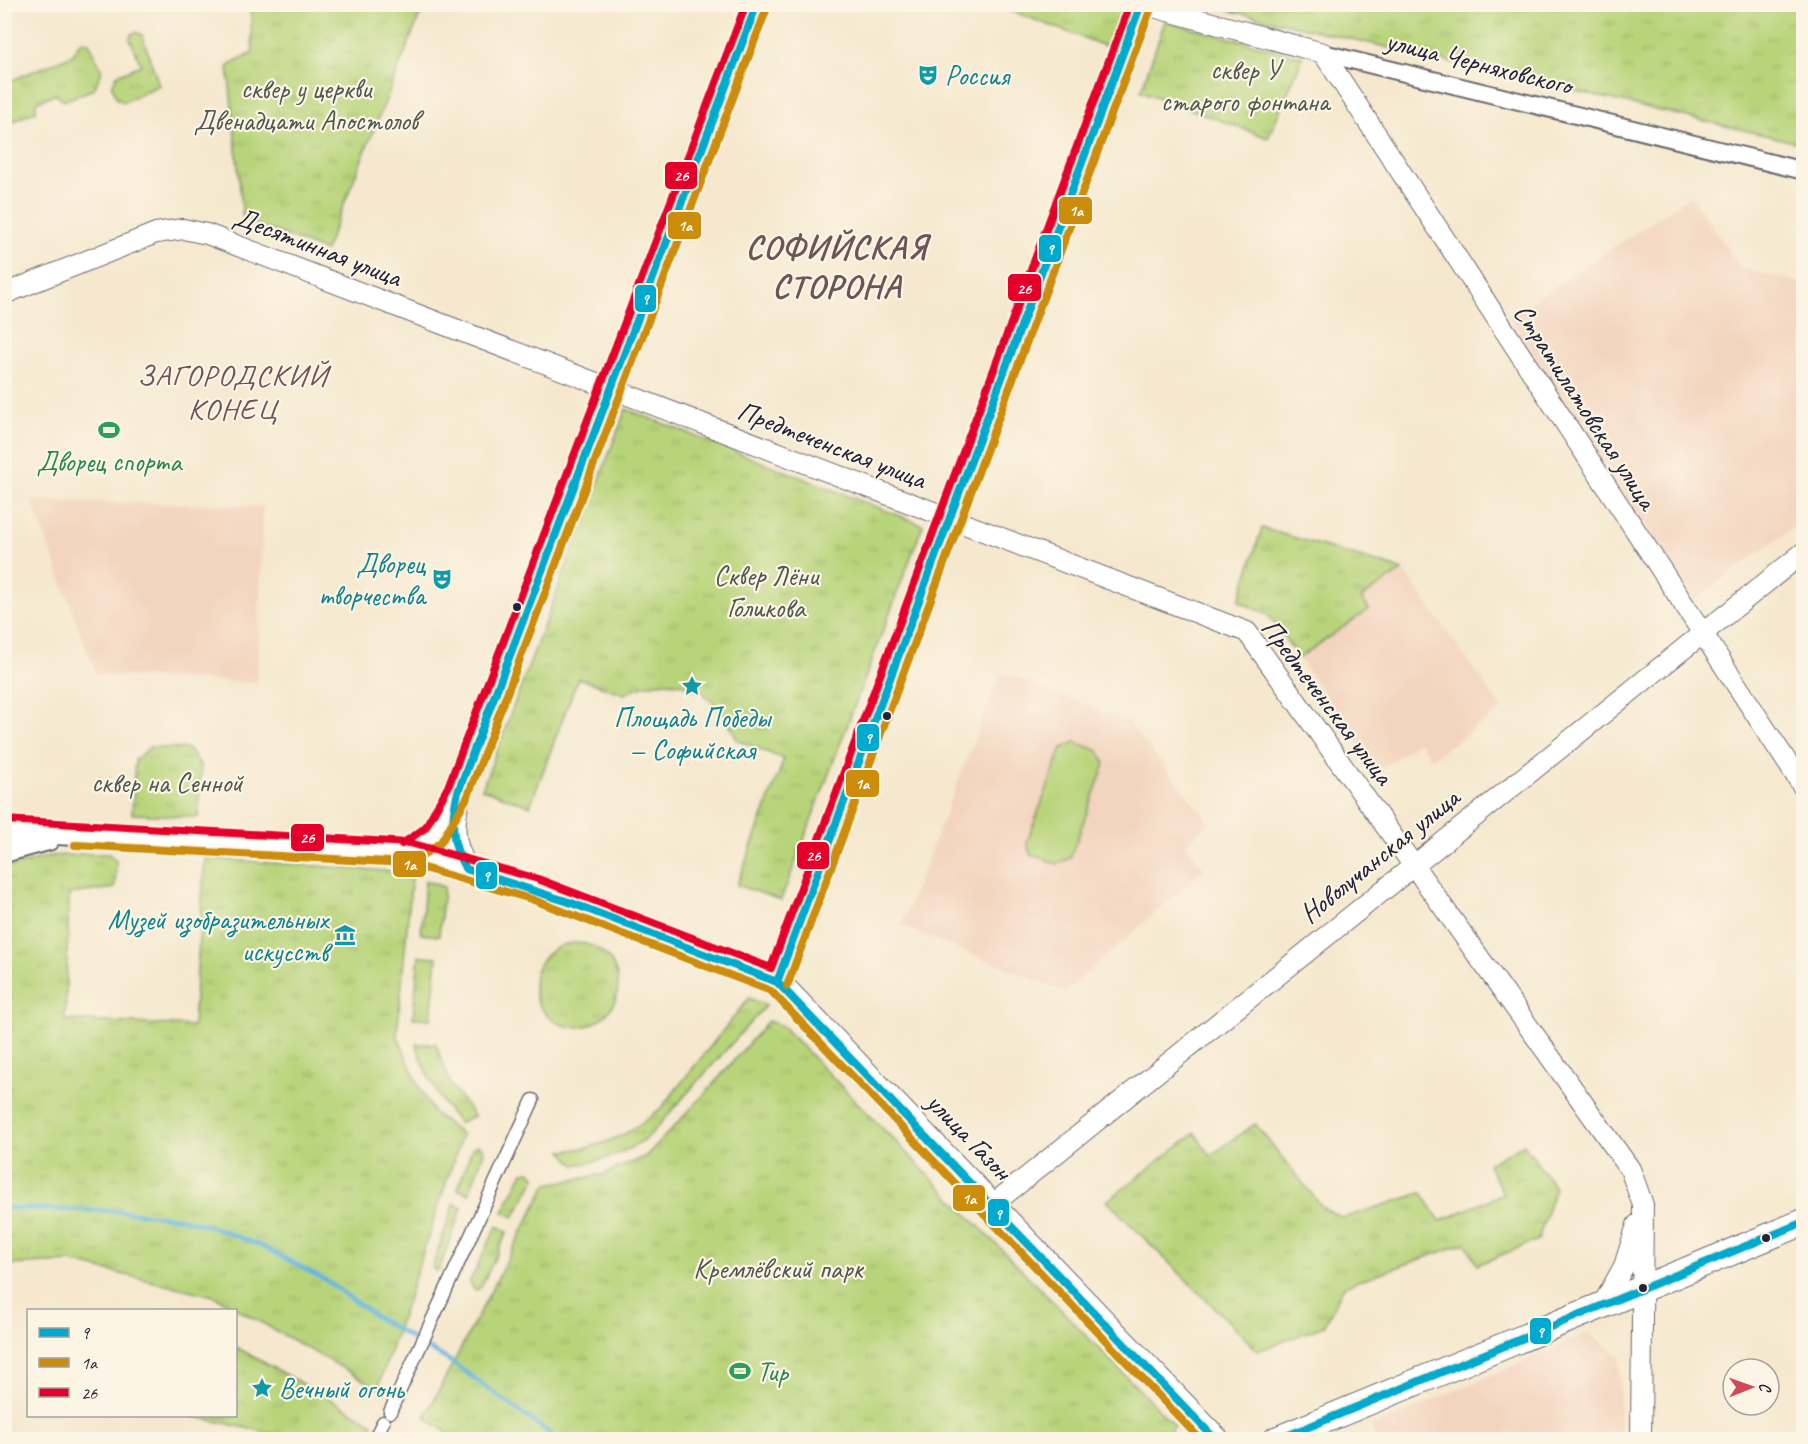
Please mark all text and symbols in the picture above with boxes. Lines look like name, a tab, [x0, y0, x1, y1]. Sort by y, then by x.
street label: улица Черняховского	[1380, 22, 1579, 103]
park label: сквер У старого фонтана	[1161, 52, 1332, 119]
place label: Россия	[945, 58, 1011, 93]
theatre icon: Россия	[916, 63, 940, 87]
park label: сквер у церкви Двенадцати Апостолов	[194, 71, 425, 138]
line badge: 26	[664, 161, 698, 190]
text: 26	[674, 166, 690, 186]
line badge: 1a	[1058, 196, 1093, 225]
street label: Десятинная улица	[229, 198, 408, 295]
text: 1a	[1069, 201, 1085, 221]
line badge: 1a	[667, 211, 702, 240]
text: 1a	[678, 216, 694, 236]
district label: СОФИЙСКАЯ СТОРОНА	[745, 225, 932, 307]
line badge: 9	[1038, 234, 1062, 263]
text: 9	[1046, 239, 1055, 259]
line badge: 26	[1007, 273, 1042, 302]
text: 26	[1017, 279, 1033, 299]
line badge: 9	[634, 284, 657, 313]
text: 9	[641, 289, 650, 309]
street label: Стратилатовская улица	[1506, 297, 1666, 518]
district label: ЗАГОРОДСКИЙ КОНЕЦ	[137, 356, 332, 428]
street label: Предтеченская улица	[733, 392, 933, 497]
sports icon: Дворец спорта	[97, 418, 121, 442]
place label: Дворец спорта	[37, 444, 183, 479]
place label: Дворец творчества	[318, 546, 428, 613]
park label: Сквер Лёни Голикова	[714, 558, 820, 625]
theatre icon: Дворец творчества	[430, 567, 454, 591]
unlabelled marker	[511, 601, 523, 613]
street label: Предтеченская улица	[1254, 611, 1403, 793]
place icon: Площадь Победы — Софийская	[680, 674, 704, 698]
place label: Площадь Победы — Софийская	[614, 700, 773, 767]
unlabelled marker	[881, 710, 893, 722]
line badge: 9	[856, 723, 880, 752]
text: 9	[864, 728, 873, 748]
park label: сквер на Сенной	[91, 765, 244, 800]
line badge: 1a	[845, 769, 880, 798]
text: 1a	[855, 774, 871, 794]
street label: Новолучанская улица	[1292, 779, 1468, 931]
line badge: 26	[290, 823, 325, 852]
text: 26	[300, 828, 316, 848]
line badge: 26	[796, 841, 830, 870]
text: 26	[806, 846, 822, 866]
line badge: 1a	[392, 850, 427, 878]
text: 1a	[402, 855, 418, 875]
line badge: 9	[475, 861, 498, 890]
text: 9	[482, 866, 491, 886]
place label: Музей изобразительных искусств	[108, 902, 333, 969]
museum icon: Музей изобразительных искусств	[333, 923, 357, 947]
street label: улица Газон	[918, 1084, 1021, 1189]
line badge: 1a	[952, 1184, 986, 1212]
text: 1a	[962, 1189, 978, 1209]
line badge: 9	[987, 1198, 1010, 1227]
text: 9	[994, 1204, 1003, 1224]
unlabelled marker	[1760, 1232, 1772, 1244]
park label: Кремлёвский парк	[693, 1251, 865, 1286]
unlabelled marker	[1637, 1282, 1649, 1294]
legend	[27, 1309, 237, 1417]
line badge: 9	[1529, 1317, 1552, 1345]
text: 9	[81, 1322, 91, 1344]
text: 9	[1536, 1322, 1545, 1342]
text: 1a	[81, 1352, 98, 1374]
place label: Тир	[757, 1354, 789, 1389]
north arrow	[1721, 1357, 1781, 1417]
sports icon: Тир	[728, 1359, 752, 1383]
place label: Вечный огонь	[279, 1371, 406, 1406]
place icon: Вечный огонь	[250, 1376, 274, 1400]
text: 26	[81, 1382, 98, 1404]
text: С	[1755, 1383, 1775, 1393]

